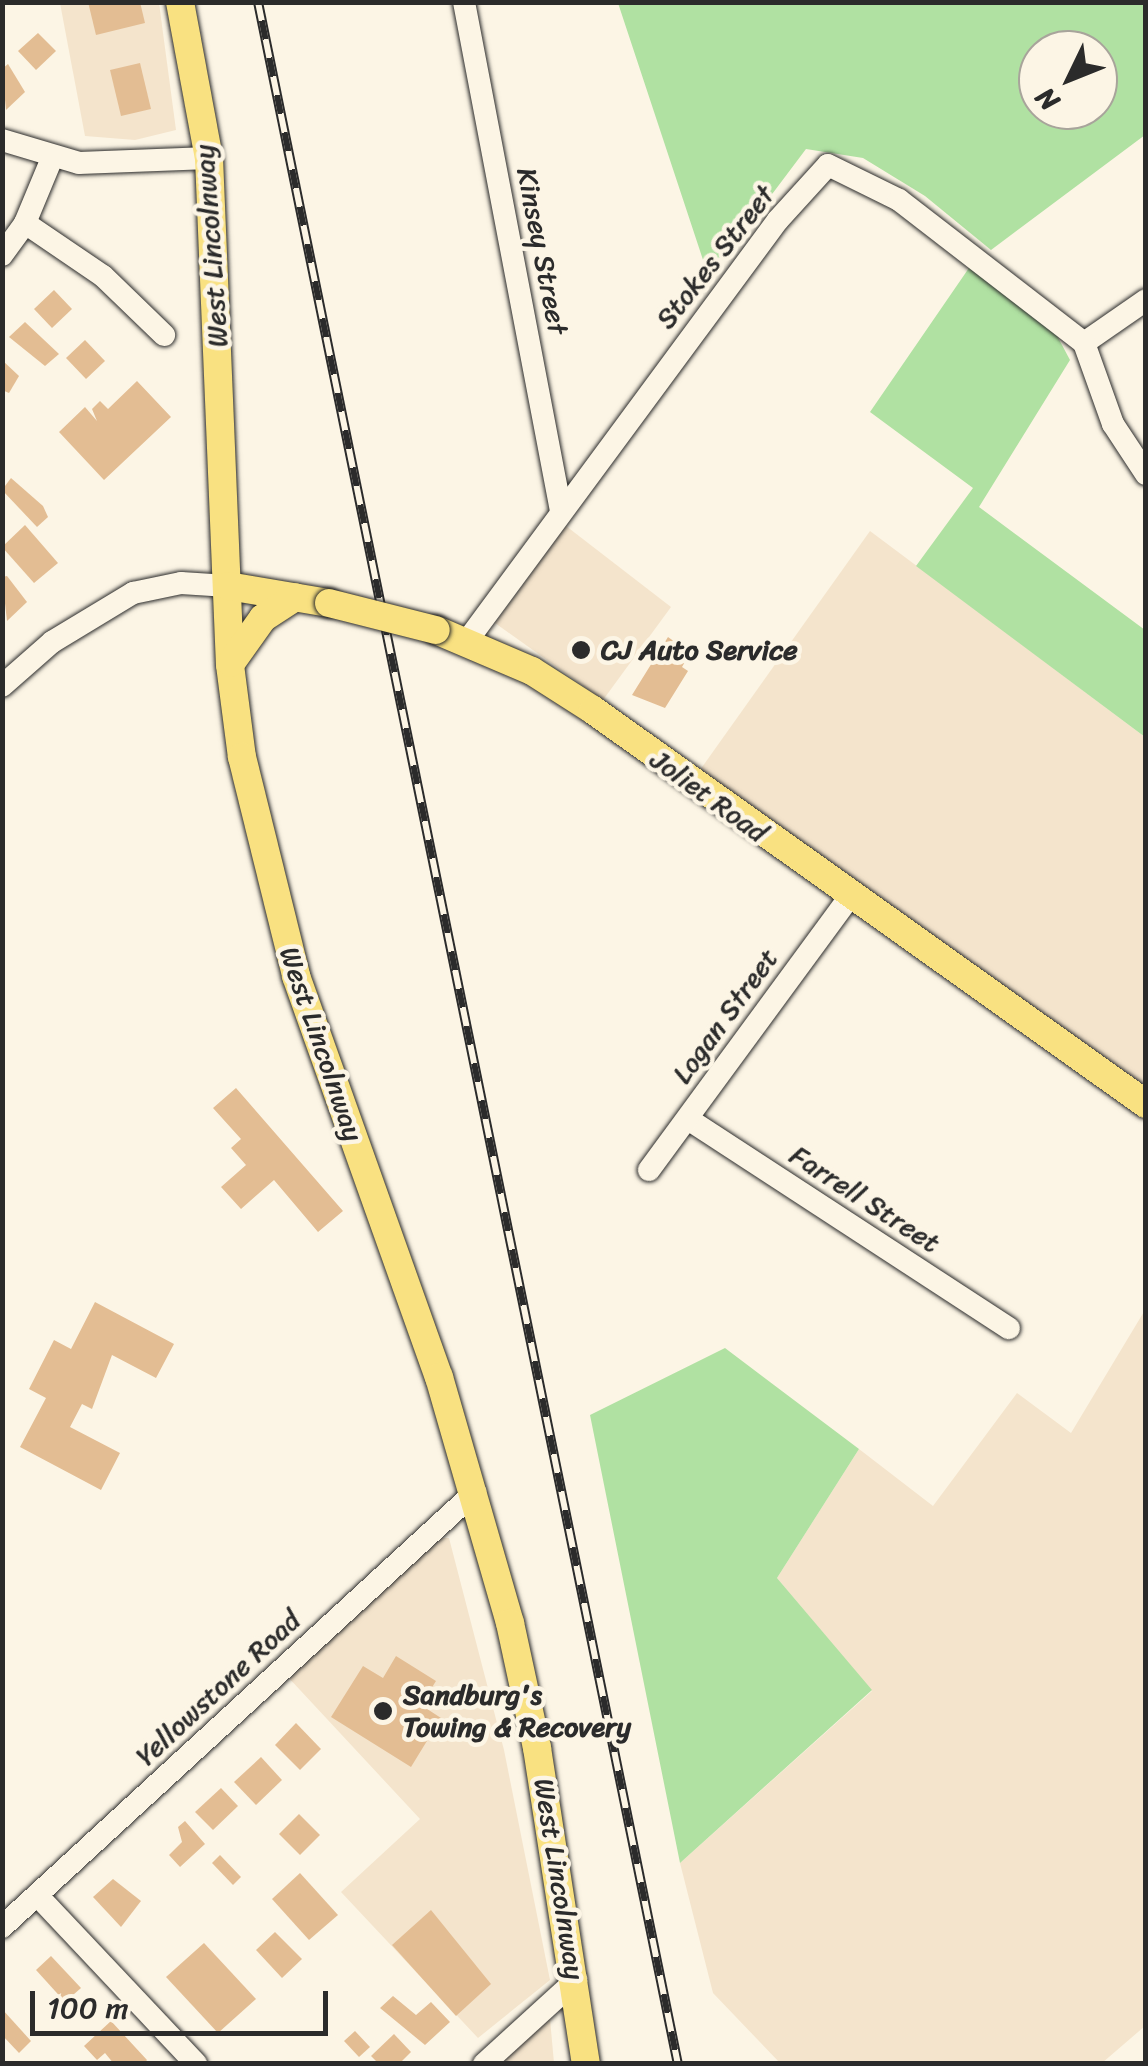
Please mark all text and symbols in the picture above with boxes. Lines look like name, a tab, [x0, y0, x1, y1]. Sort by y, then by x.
north arrow	[1018, 30, 1118, 130]
text: N	[1023, 76, 1072, 123]
street label: West Lincolnway	[187, 144, 235, 348]
street label: Kinsey Street	[509, 164, 575, 338]
street label: Stokes Street	[648, 178, 782, 336]
place label: CJ Auto Service	[601, 633, 798, 667]
marker: CJ Auto Service	[570, 639, 592, 661]
street label: Joliet Road	[644, 742, 774, 850]
street label: West Lincolnway	[272, 942, 370, 1146]
street label: Logan Street	[665, 942, 785, 1090]
street label: Farrell Street	[784, 1138, 946, 1260]
street label: Yellowstone Road	[129, 1603, 307, 1773]
place label: Sandburg's Towing & Recovery	[403, 1678, 631, 1744]
marker: Sandburg's Towing & Recovery	[372, 1700, 394, 1722]
street label: West Lincolnway	[527, 1776, 591, 1982]
scale bar	[35, 1971, 332, 2033]
text: 100 m	[47, 1981, 129, 2035]

